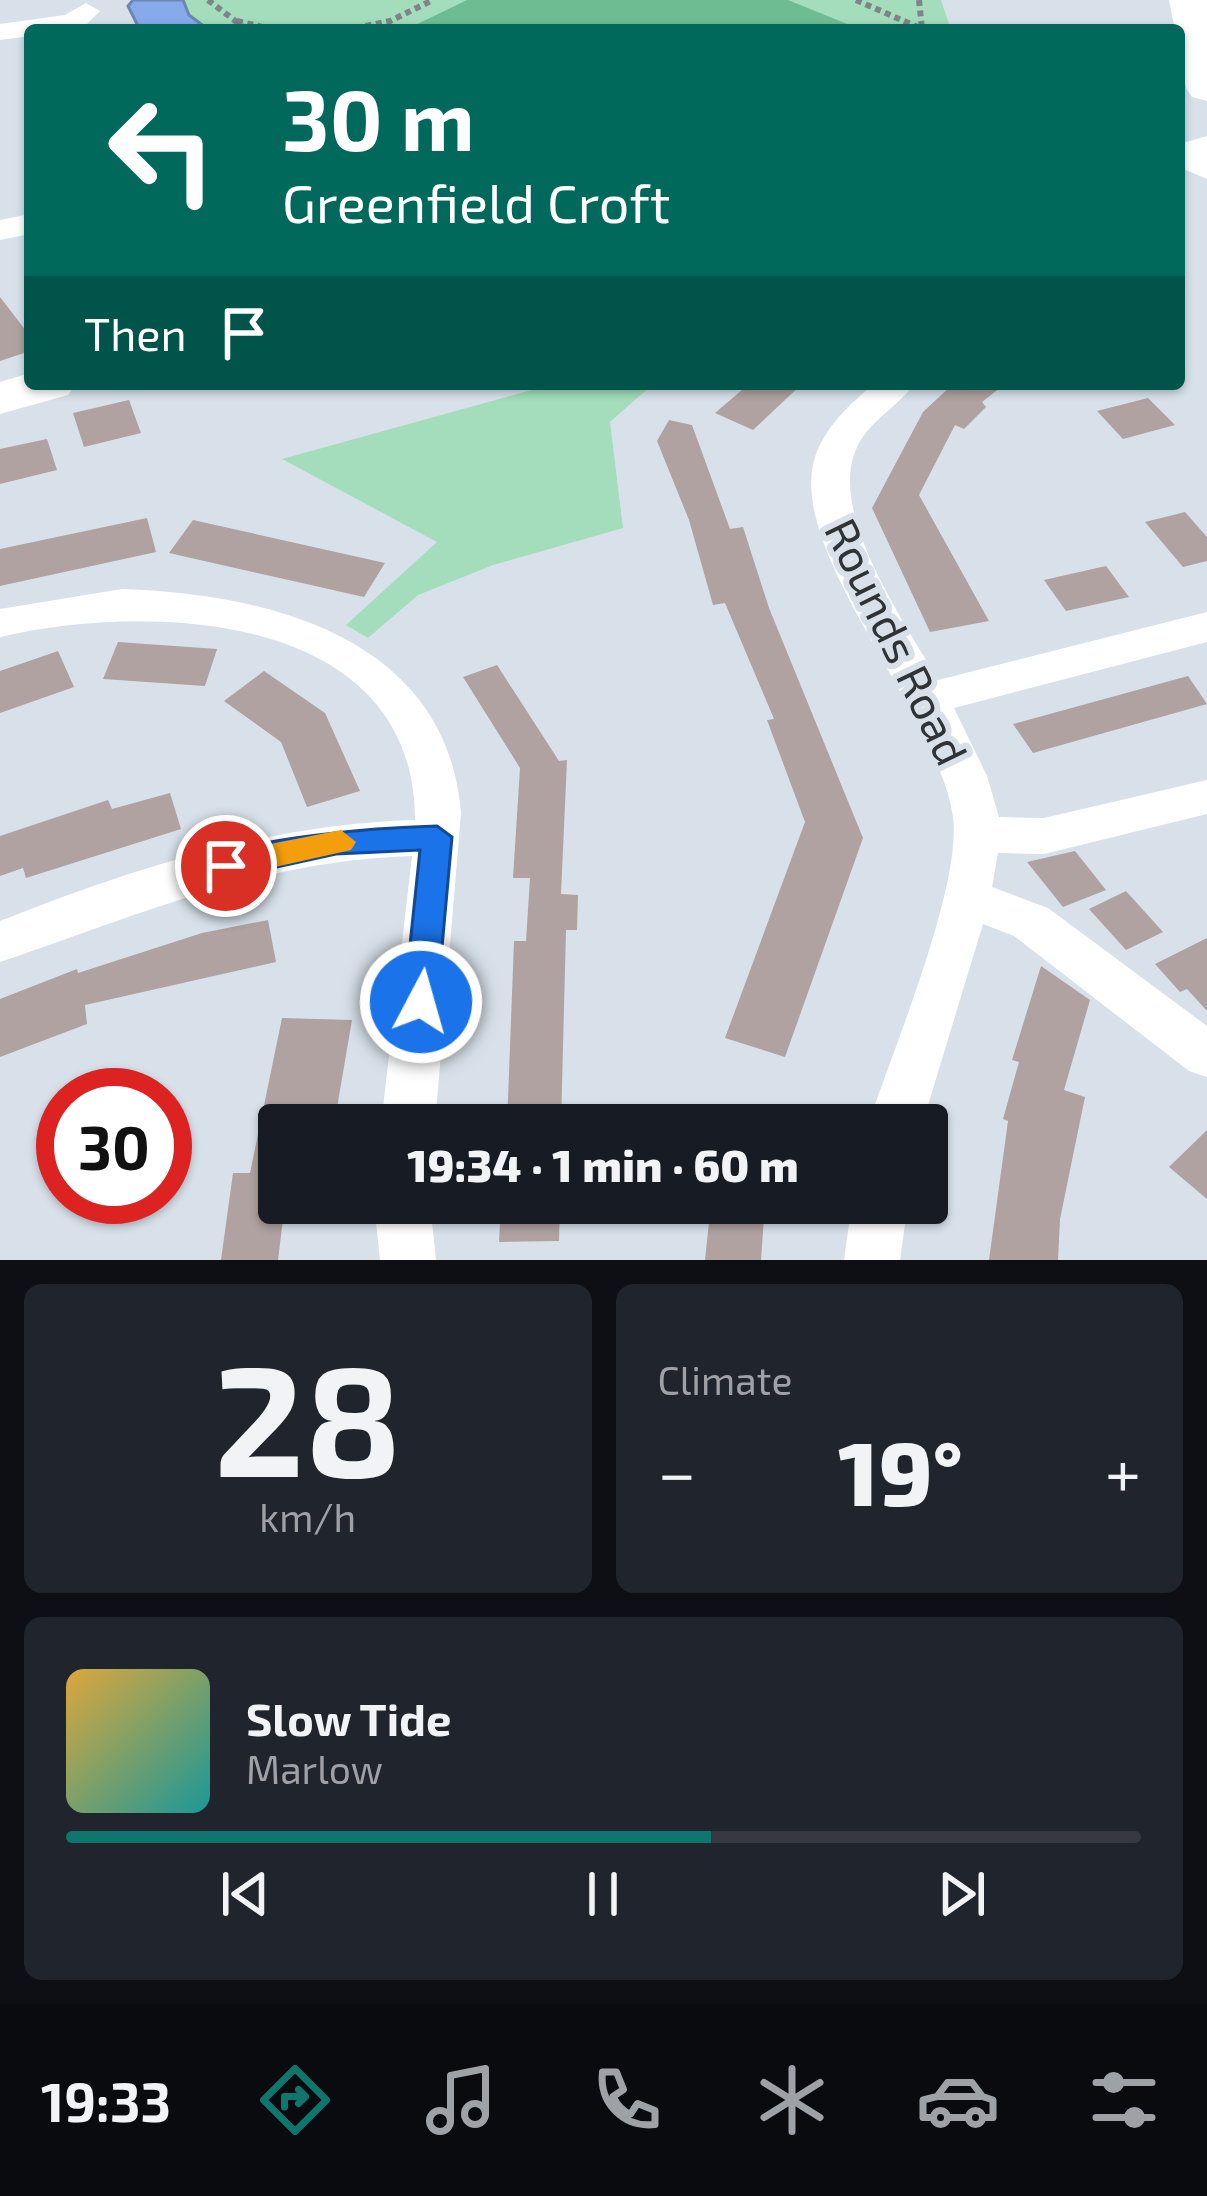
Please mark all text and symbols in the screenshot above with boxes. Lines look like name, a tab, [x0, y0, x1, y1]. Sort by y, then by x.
text: 30 m	[282, 67, 475, 168]
icon: left	[84, 72, 240, 228]
text: Greenfield Croft	[282, 169, 670, 234]
icon: arrive	[211, 300, 277, 366]
text: Then	[84, 306, 187, 360]
street label: Rounds Road	[815, 509, 981, 773]
pin	[175, 815, 277, 917]
icon: arrive	[193, 833, 259, 899]
position arrow	[358, 939, 484, 1065]
speed limit sign: 30	[36, 1068, 192, 1224]
text: 19:34 · 1 min · 60 m	[407, 1137, 799, 1191]
text: 28	[214, 1321, 402, 1508]
text: Climate	[658, 1356, 792, 1403]
text: 19°	[838, 1416, 963, 1524]
text: −	[658, 1431, 696, 1510]
text: +	[1105, 1431, 1141, 1510]
text: km/h	[259, 1493, 356, 1540]
text: Slow Tide	[246, 1691, 451, 1745]
text: Marlow	[246, 1745, 383, 1792]
icon: previous	[212, 1861, 278, 1927]
icon: pause	[570, 1861, 636, 1927]
icon: next	[929, 1861, 995, 1927]
icon: directions	[253, 2058, 337, 2142]
icon: music	[419, 2058, 503, 2142]
icon: phone	[585, 2058, 669, 2142]
icon: climate	[750, 2058, 834, 2142]
icon: car	[916, 2058, 1000, 2142]
icon: filters	[1082, 2058, 1166, 2142]
text: 19:33	[41, 2068, 171, 2133]

